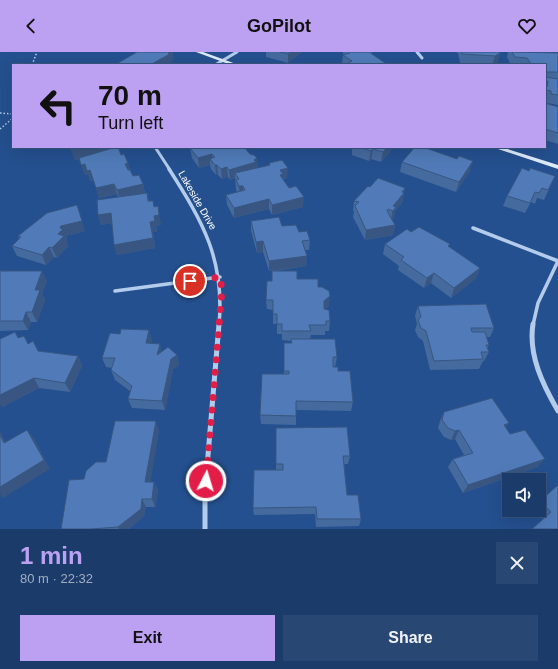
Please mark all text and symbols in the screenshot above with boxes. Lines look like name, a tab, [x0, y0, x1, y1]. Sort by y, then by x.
icon: back	[20, 15, 42, 37]
icon: heart	[516, 15, 538, 37]
text: GoPilot	[247, 16, 311, 36]
icon: left	[32, 80, 84, 132]
text: 70 m	[98, 80, 162, 111]
text: Turn left	[98, 113, 163, 133]
street label: Lakeside Drive	[176, 169, 219, 232]
pin	[173, 264, 207, 298]
icon: arrive	[179, 270, 201, 292]
position arrow	[185, 460, 227, 502]
map controls	[502, 473, 546, 517]
button: sound	[502, 473, 546, 517]
text: 1 min	[20, 542, 83, 569]
button: close	[496, 542, 538, 584]
text: 80 m · 22:32	[20, 571, 93, 586]
button: Exit	[20, 615, 275, 661]
button: Share	[283, 615, 538, 661]

